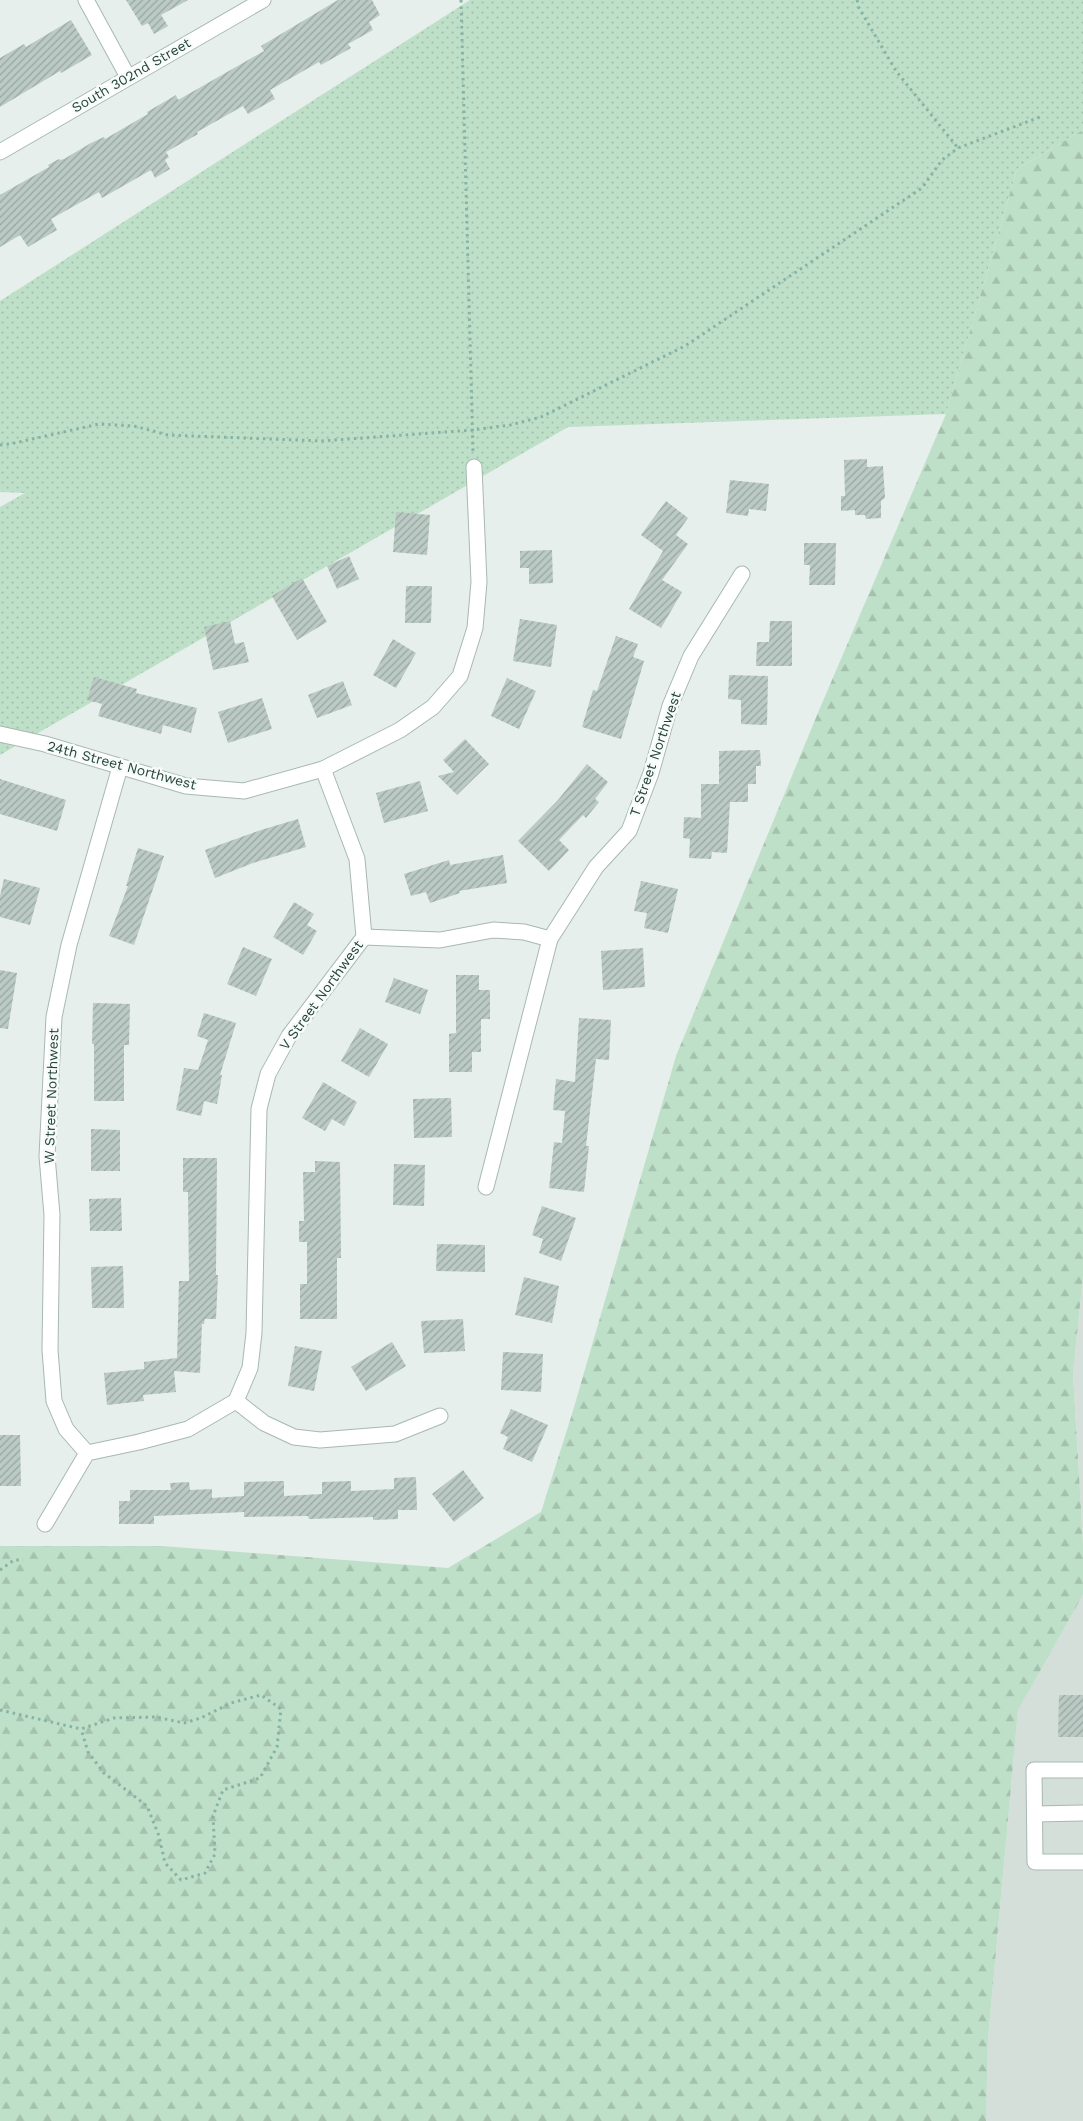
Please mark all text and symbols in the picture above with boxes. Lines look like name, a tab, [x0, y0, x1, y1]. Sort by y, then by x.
street label: South 302nd Street	[69, 34, 193, 116]
street label: T Street Northwest	[626, 689, 684, 818]
street label: 24th Street Northwest	[46, 737, 198, 793]
street label: V Street Northwest	[276, 937, 366, 1053]
street label: W Street Northwest	[41, 1028, 61, 1164]

